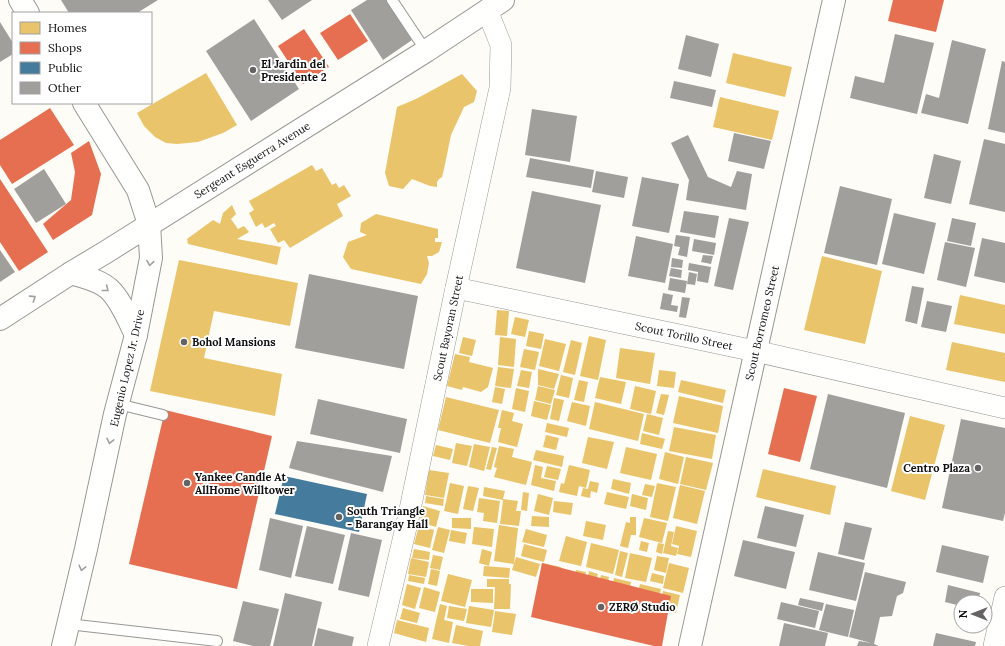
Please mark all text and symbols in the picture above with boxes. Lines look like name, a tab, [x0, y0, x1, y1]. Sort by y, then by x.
legend	[12, 12, 152, 104]
text: Homes	[48, 20, 87, 35]
text: Shops	[48, 40, 82, 55]
place label: El Jardin del Presidente 2	[261, 57, 327, 84]
text: Public	[48, 60, 82, 75]
marker: El Jardin del Presidente 2	[248, 65, 258, 75]
text: Other	[48, 80, 82, 95]
street label: Sergeant Esguerra Avenue	[191, 118, 313, 201]
one-way arrow	[146, 260, 155, 266]
street label: Scout Borromeo Street	[742, 263, 782, 382]
street label: Scout Bayoran Street	[430, 273, 466, 382]
one-way arrow	[102, 284, 109, 291]
one-way arrow	[29, 295, 36, 303]
street label: Eugenio Lopez Jr. Drive	[107, 308, 147, 428]
street label: Scout Torillo Street	[634, 319, 735, 353]
place label: Bohol Mansions	[192, 335, 276, 349]
marker: Bohol Mansions	[179, 337, 189, 347]
one-way arrow	[106, 438, 114, 444]
place label: Centro Plaza	[903, 461, 970, 475]
marker: Centro Plaza	[973, 463, 983, 473]
place label: Yankee Candle At AllHome Willtower	[195, 470, 296, 497]
marker: Yankee Candle At AllHome Willtower	[182, 478, 192, 488]
place label: South Triangle - Barangay Hall	[347, 504, 429, 531]
marker: South Triangle - Barangay Hall	[334, 512, 344, 522]
one-way arrow	[78, 565, 86, 571]
north arrow	[953, 594, 993, 634]
place label: ZERØ Studio	[609, 600, 676, 614]
marker: ZERØ Studio	[596, 602, 606, 612]
text: N	[956, 609, 970, 618]

